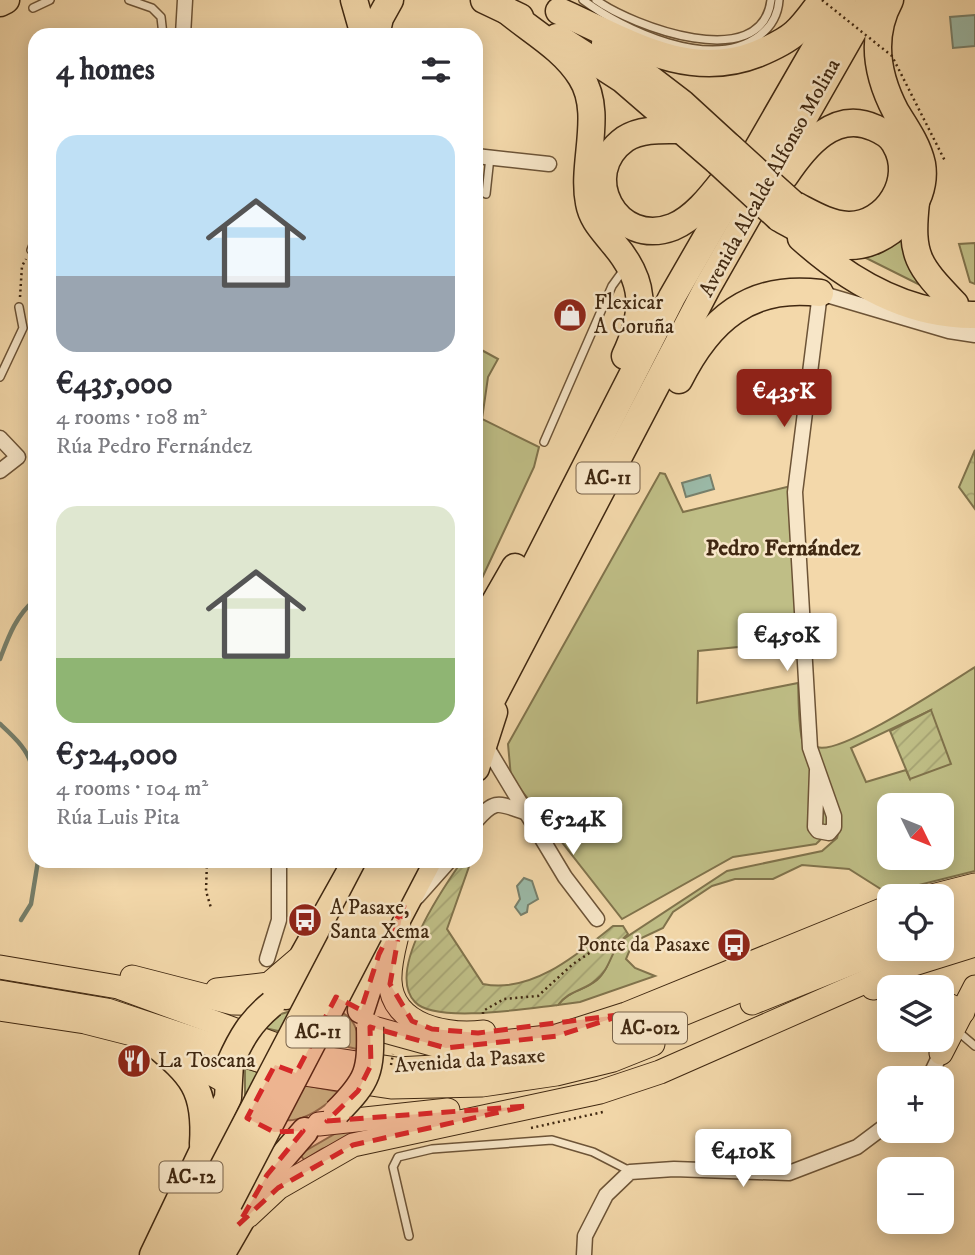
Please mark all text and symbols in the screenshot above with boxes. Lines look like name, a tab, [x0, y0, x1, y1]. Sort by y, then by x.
icon: filters	[417, 51, 455, 89]
text: 4 homes	[56, 52, 155, 89]
street label: Avenida Alcalde Alfonso Molina	[694, 54, 846, 302]
icon: home	[193, 180, 319, 306]
place label: Flexicar A Coruña	[594, 290, 674, 340]
shop icon: Flexicar A Coruña	[551, 296, 589, 334]
text: €435,000	[56, 366, 173, 403]
pin: €435K	[735, 370, 833, 429]
text: €435K	[753, 377, 815, 406]
text: 4 rooms · 108 m²	[56, 403, 207, 432]
text: Rúa Pedro Fernández	[56, 432, 252, 461]
road number: AC-11	[576, 463, 640, 494]
district label: Pedro Fernández	[705, 534, 862, 563]
icon: home	[193, 551, 319, 677]
pin: €450K	[738, 614, 836, 673]
text: €450K	[754, 621, 820, 650]
text: €524,000	[56, 737, 178, 774]
text: 4 rooms · 104 m²	[56, 774, 208, 803]
north arrow	[877, 793, 954, 870]
map controls	[877, 793, 954, 1234]
pin: €524K	[524, 798, 622, 857]
text: Rúa Luis Pita	[56, 803, 180, 832]
text: €524K	[540, 805, 606, 834]
button: locate	[877, 884, 954, 961]
place label: A Pasaxe, Santa Xema	[330, 895, 429, 945]
bus stop icon: A Pasaxe, Santa Xema	[286, 901, 324, 939]
bus stop icon: Ponte da Pasaxe	[715, 926, 753, 964]
place label: Ponte da Pasaxe	[577, 932, 710, 958]
button: layers	[877, 975, 954, 1052]
road number: AC-012	[613, 1012, 687, 1044]
road number: AC-11	[286, 1016, 350, 1048]
restaurant icon: La Toscana	[115, 1042, 153, 1080]
street label: Avenida da Pasaxe	[394, 1043, 547, 1079]
place label: La Toscana	[158, 1048, 255, 1074]
button: +	[877, 1066, 954, 1143]
pin: €410K	[694, 1130, 792, 1189]
text: €410K	[711, 1137, 775, 1166]
button: −	[877, 1157, 954, 1234]
road number: AC-12	[160, 1162, 222, 1192]

